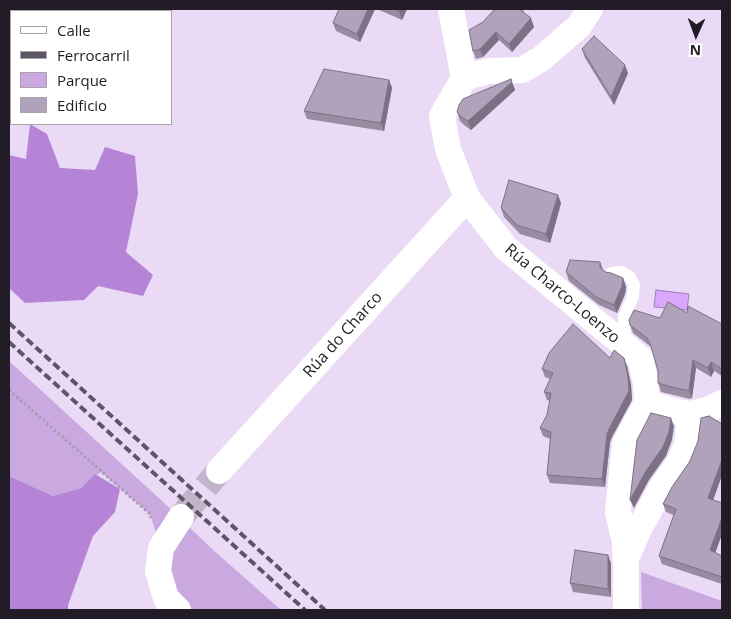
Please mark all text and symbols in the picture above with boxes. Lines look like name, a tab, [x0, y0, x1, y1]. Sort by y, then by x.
legend	[10, 10, 172, 125]
north arrow	[671, 10, 721, 60]
text: Calle	[57, 20, 91, 40]
text: N	[689, 41, 701, 60]
text: Ferrocarril	[57, 45, 130, 65]
text: Parque	[57, 70, 107, 90]
text: Edificio	[57, 95, 107, 115]
street label: Rúa Charco-Loenzo	[501, 240, 623, 348]
street label: Rúa do Charco	[299, 288, 387, 382]

